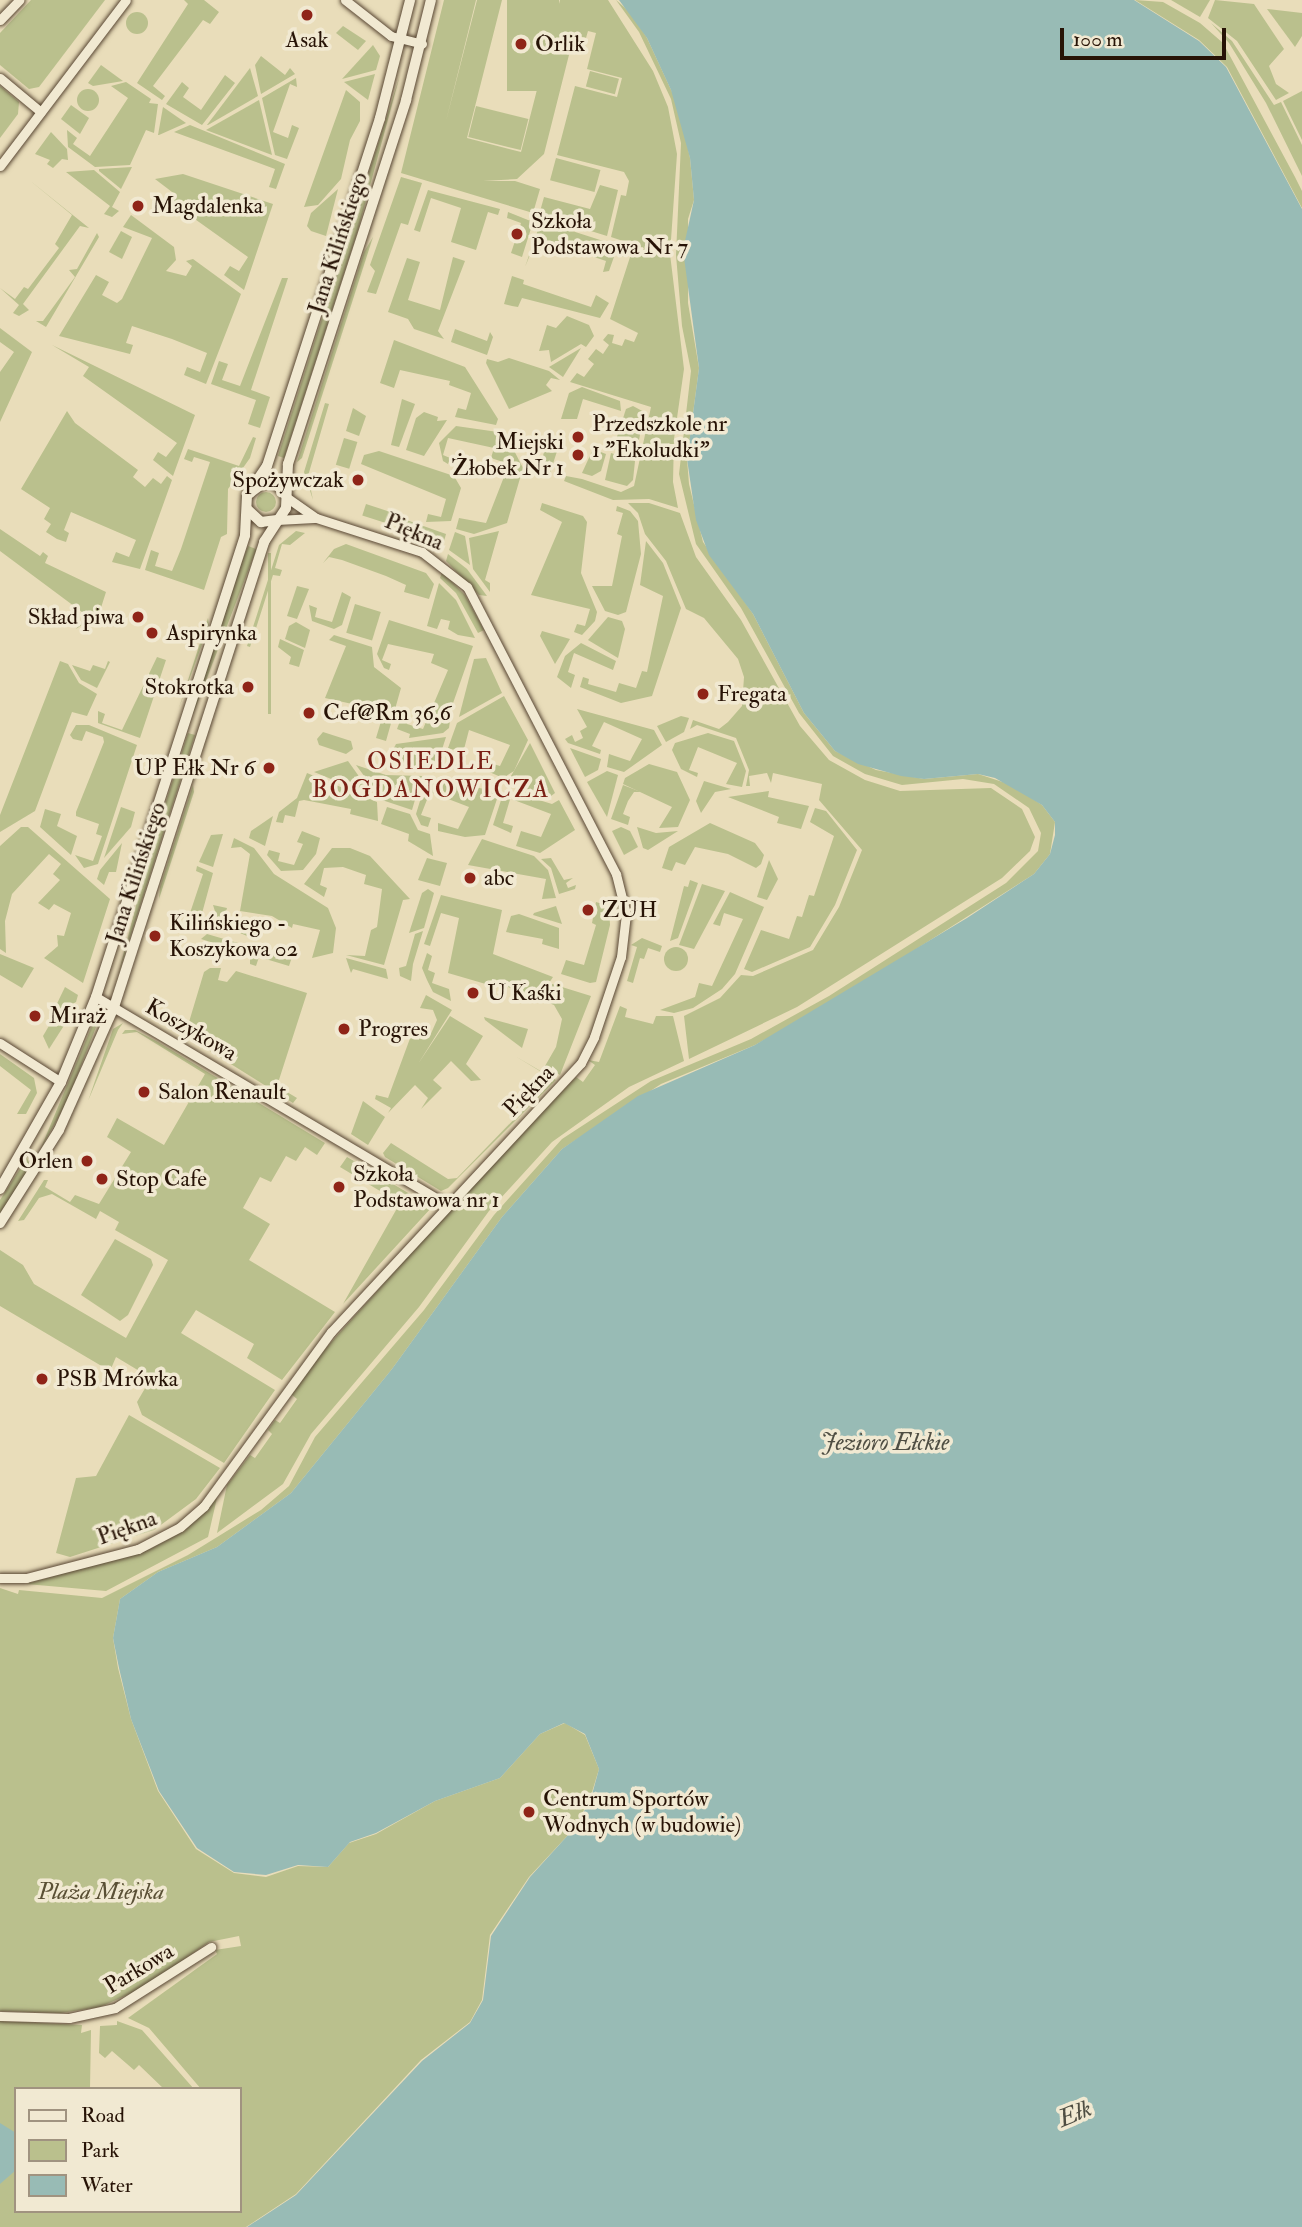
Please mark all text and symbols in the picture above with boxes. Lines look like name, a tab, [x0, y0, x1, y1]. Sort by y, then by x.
marker: Asak	[299, 7, 315, 23]
scale bar	[1064, 14, 1230, 58]
place label: Asak	[286, 26, 328, 54]
text: 100 m	[1073, 26, 1123, 53]
place label: Orlik	[535, 30, 585, 58]
marker: Orlik	[513, 36, 529, 52]
street label: Jana Kilińskiego	[302, 169, 374, 317]
place label: Magdalenka	[152, 192, 263, 220]
marker: Magdalenka	[130, 198, 146, 214]
place label: Szkoła Podstawowa Nr 7	[531, 207, 688, 261]
marker: Szkoła Podstawowa Nr 7	[509, 226, 525, 242]
place label: Przedszkole nr 1 "Ekoludki"	[592, 410, 727, 464]
place label: Miejski Żłobek Nr 1	[451, 428, 564, 482]
marker: Przedszkole nr 1 "Ekoludki"	[570, 429, 586, 445]
marker: Miejski Żłobek Nr 1	[570, 447, 586, 463]
place label: Spożywczak	[232, 466, 344, 494]
marker: Spożywczak	[350, 472, 366, 488]
street label: Piękna	[380, 507, 448, 557]
place label: Skład piwa	[28, 603, 124, 631]
marker: Skład piwa	[130, 609, 146, 625]
place label: Aspirynka	[166, 619, 257, 647]
marker: Aspirynka	[144, 625, 160, 641]
place label: Stokrotka	[145, 673, 234, 701]
marker: Stokrotka	[240, 679, 256, 695]
place label: Fregata	[717, 680, 787, 708]
marker: Fregata	[695, 686, 711, 702]
place label: Cef@Rm 36,6	[323, 699, 451, 727]
marker: Cef@Rm 36,6	[301, 705, 317, 721]
district label: OSIEDLE BOGDANOWICZA	[313, 748, 549, 804]
place label: UP Ełk Nr 6	[134, 754, 255, 782]
marker: UP Ełk Nr 6	[261, 760, 277, 776]
street label: Jana Kilińskiego	[100, 799, 172, 947]
place label: abc	[484, 864, 514, 892]
marker: abc	[462, 870, 478, 886]
place label: ZUH	[602, 896, 657, 924]
marker: ZUH	[580, 902, 596, 918]
place label: Kilińskiego - Koszykowa 02	[169, 909, 298, 963]
marker: Kilińskiego - Koszykowa 02	[147, 928, 163, 944]
place label: U Kaśki	[487, 979, 562, 1007]
marker: U Kaśki	[465, 985, 481, 1001]
street label: Koszykowa	[140, 993, 242, 1067]
place label: Miraż	[49, 1002, 107, 1030]
marker: Miraż	[27, 1008, 43, 1024]
place label: Progres	[358, 1015, 428, 1043]
marker: Progres	[336, 1021, 352, 1037]
street label: Piękna	[498, 1059, 560, 1123]
place label: Salon Renault	[158, 1078, 286, 1106]
marker: Salon Renault	[136, 1084, 152, 1100]
place label: Orlen	[19, 1147, 73, 1175]
marker: Orlen	[79, 1153, 95, 1169]
place label: Szkoła Podstawowa nr 1	[353, 1160, 500, 1214]
place label: Stop Cafe	[116, 1165, 207, 1193]
marker: Stop Cafe	[94, 1171, 110, 1187]
marker: Szkoła Podstawowa nr 1	[331, 1179, 347, 1195]
place label: PSB Mrówka	[56, 1365, 178, 1393]
marker: PSB Mrówka	[34, 1371, 50, 1387]
water label: Jezioro Ełckie	[821, 1429, 949, 1457]
street label: Piękna	[94, 1505, 160, 1551]
place label: Centrum Sportów Wodnych (w budowie)	[543, 1785, 741, 1839]
marker: Centrum Sportów Wodnych (w budowie)	[521, 1804, 537, 1820]
park label: Plaża Miejska	[38, 1878, 164, 1906]
street label: Parkowa	[99, 1938, 179, 2000]
legend	[14, 2087, 242, 2213]
water label: Ełk	[1054, 2094, 1096, 2134]
text: Road	[81, 2102, 125, 2129]
text: Park	[81, 2137, 119, 2164]
text: Water	[81, 2172, 133, 2199]

